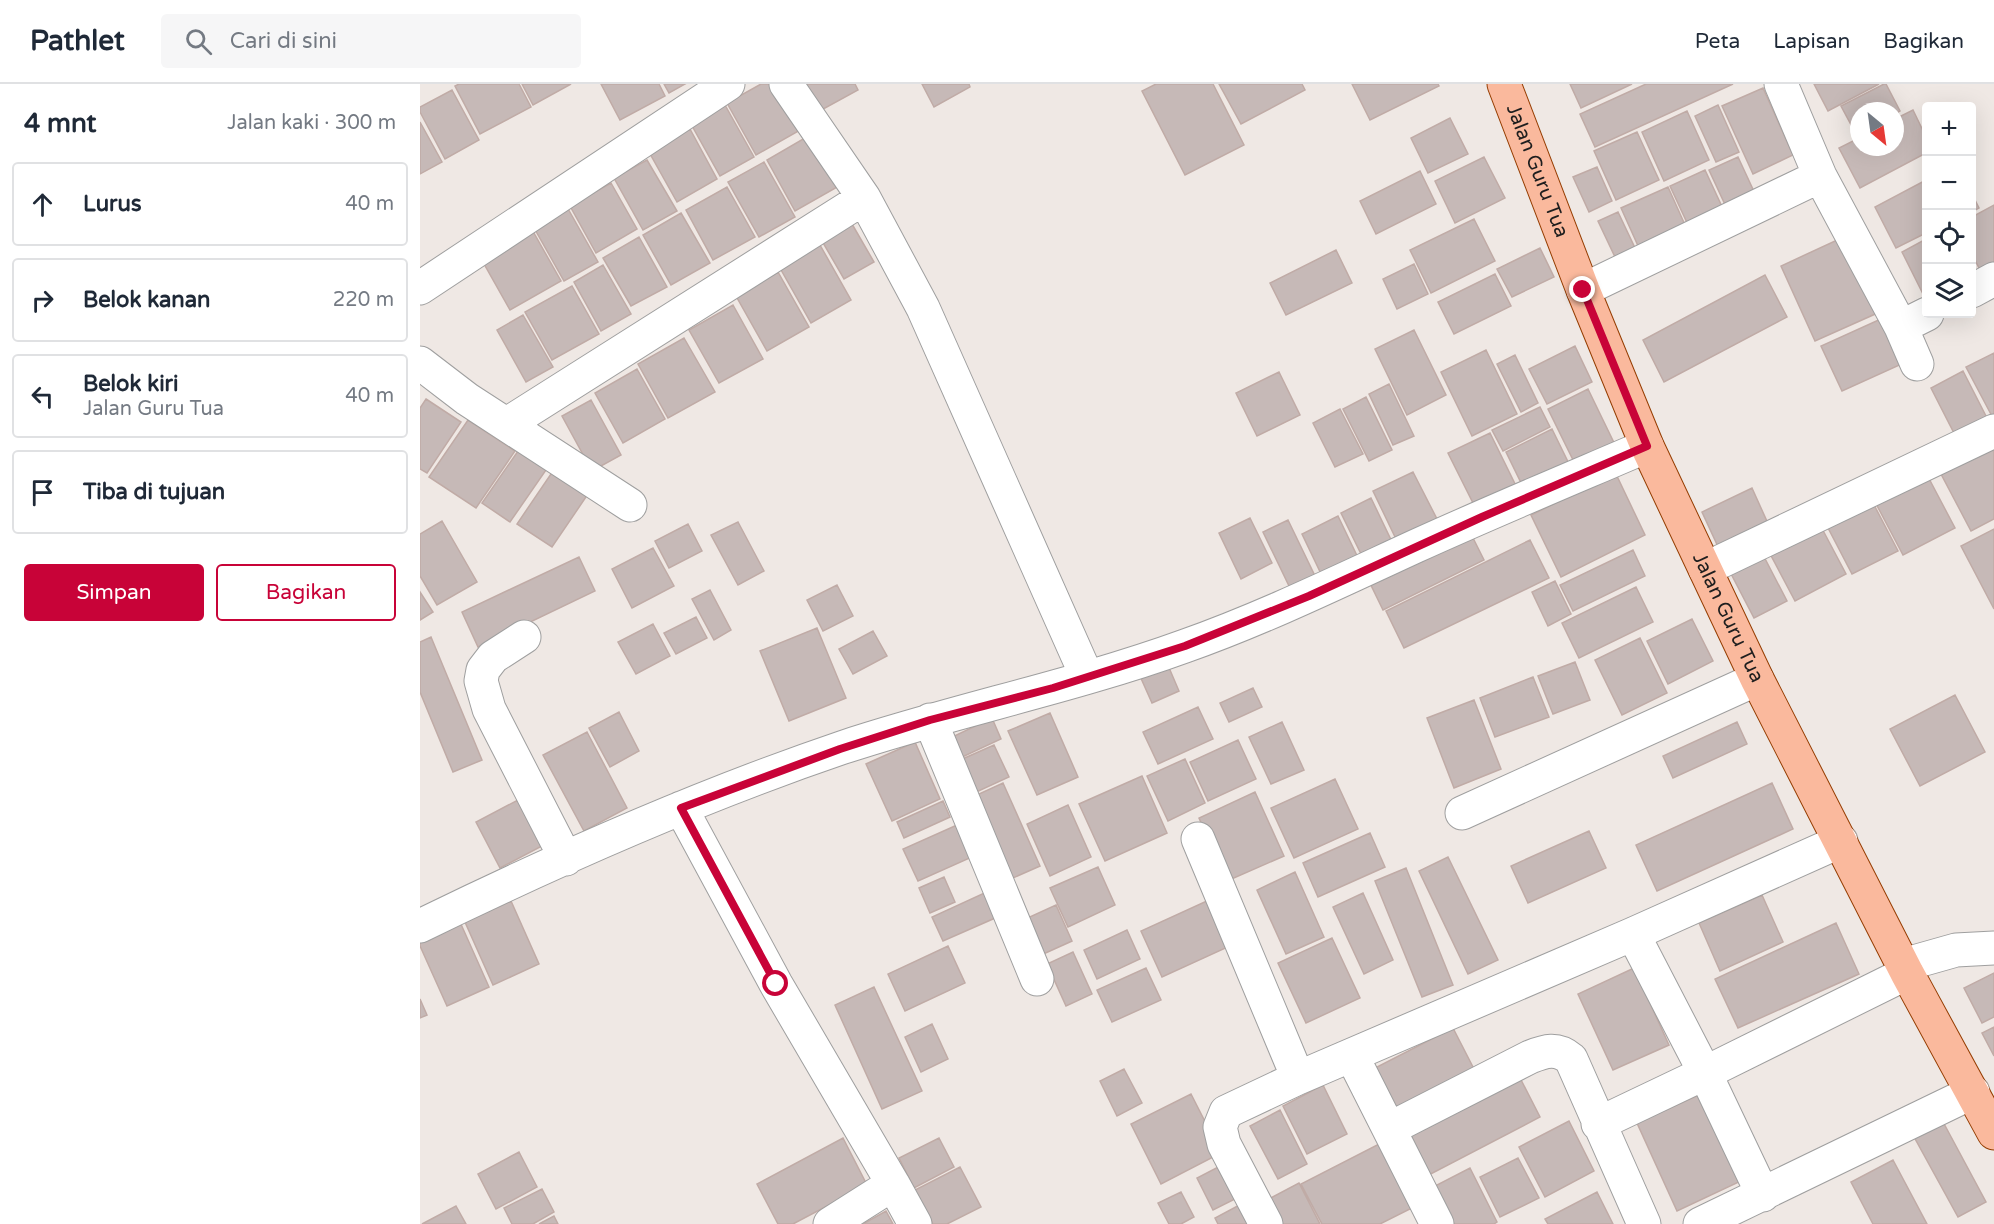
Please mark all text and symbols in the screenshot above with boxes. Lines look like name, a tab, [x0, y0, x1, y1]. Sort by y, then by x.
search box	[161, 14, 581, 68]
text: Pathlet	[30, 24, 125, 58]
icon: search	[182, 25, 215, 58]
text: Cari di sini	[230, 28, 337, 54]
text: Peta	[1695, 29, 1740, 54]
text: Lapisan	[1773, 29, 1850, 54]
text: Bagikan	[1883, 29, 1964, 54]
street label: Jalan Guru Tua	[1501, 101, 1574, 241]
north arrow	[1850, 102, 1904, 156]
map controls	[1922, 102, 1976, 318]
button: +	[1922, 102, 1976, 156]
text: 4 mnt	[24, 108, 96, 139]
text: Jalan kaki · 300 m	[227, 111, 396, 135]
button: −	[1922, 156, 1976, 210]
icon: ahead	[26, 188, 59, 221]
text: Lurus	[83, 191, 141, 217]
text: 40 m	[345, 192, 394, 216]
button: locate	[1922, 210, 1976, 264]
button: layers	[1922, 264, 1976, 318]
route end	[1569, 276, 1595, 302]
icon: right	[26, 284, 59, 317]
text: Belok kanan	[83, 287, 210, 313]
text: 220 m	[333, 288, 394, 312]
text: Belok kiri	[83, 371, 179, 397]
icon: left	[26, 380, 59, 413]
text: 40 m	[345, 384, 394, 408]
text: Jalan Guru Tua	[83, 397, 224, 421]
icon: arrive	[26, 476, 59, 509]
text: Tiba di tujuan	[83, 479, 225, 505]
street label: Jalan Guru Tua	[1687, 549, 1769, 686]
button: Simpan	[24, 564, 204, 621]
button: Bagikan	[216, 564, 396, 621]
route start	[762, 970, 788, 996]

